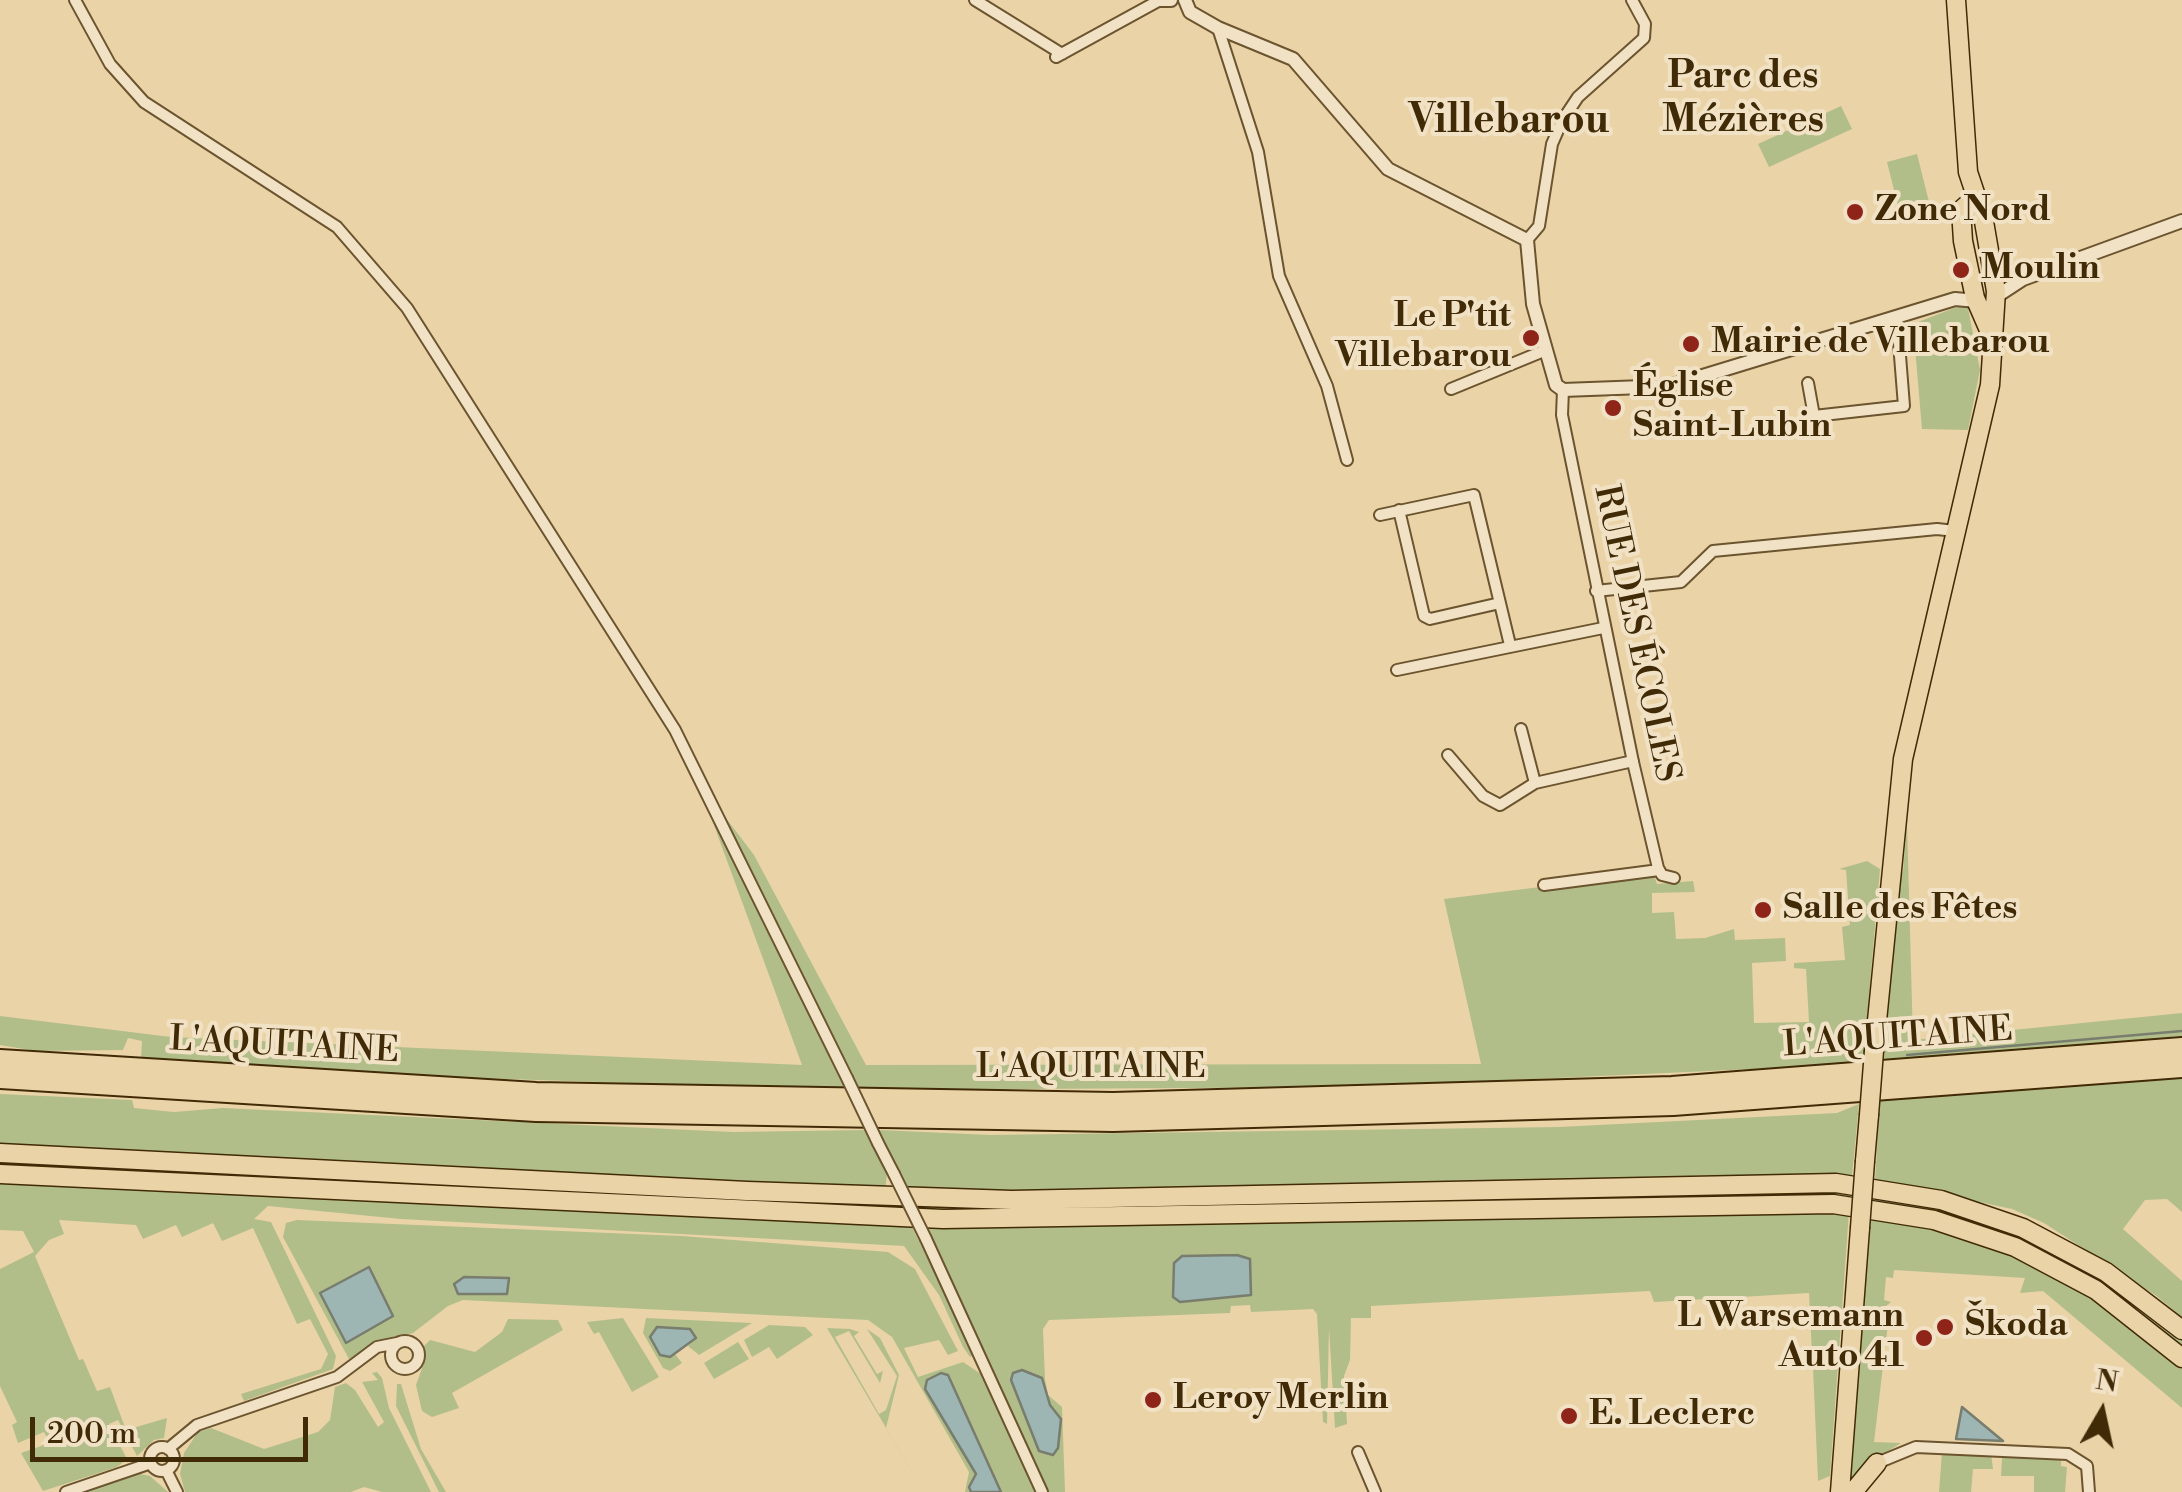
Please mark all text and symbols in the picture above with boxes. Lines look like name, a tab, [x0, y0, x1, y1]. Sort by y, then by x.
district label: Parc des Mézières	[1662, 55, 1824, 144]
district label: Villebarou	[1409, 98, 1609, 146]
place label: Zone Nord	[1875, 191, 2050, 233]
marker: Zone Nord	[1844, 201, 1866, 223]
place label: Moulin	[1981, 249, 2100, 291]
marker: Moulin	[1950, 259, 1972, 281]
place label: Le P'tit Villebarou	[1335, 297, 1511, 379]
place label: Mairie de Villebarou	[1711, 323, 2049, 365]
marker: Le P'tit Villebarou	[1520, 327, 1542, 349]
marker: Mairie de Villebarou	[1680, 333, 1702, 355]
place label: Église Saint-Lubin	[1633, 367, 1831, 449]
marker: Église Saint-Lubin	[1602, 397, 1624, 419]
street label: RUE DES ÉCOLES	[1583, 482, 1687, 786]
place label: Salle des Fêtes	[1783, 889, 2017, 931]
marker: Salle des Fêtes	[1752, 899, 1774, 921]
street label: L'AQUITAINE	[1782, 1010, 2014, 1068]
street label: L'AQUITAINE	[168, 1020, 400, 1074]
street label: L'AQUITAINE	[976, 1048, 1206, 1090]
place label: L Warsemann Auto 41	[1677, 1297, 1904, 1379]
place label: Škoda	[1965, 1306, 2068, 1348]
marker: Škoda	[1934, 1316, 1956, 1338]
marker: L Warsemann Auto 41	[1913, 1327, 1935, 1349]
north arrow	[2052, 1362, 2152, 1462]
text: N	[2093, 1363, 2120, 1401]
place label: Leroy Merlin	[1173, 1379, 1389, 1421]
marker: Leroy Merlin	[1142, 1389, 1164, 1411]
place label: E. Leclerc	[1589, 1395, 1755, 1437]
scale bar	[35, 1397, 312, 1459]
marker: E. Leclerc	[1558, 1405, 1580, 1427]
text: 200 m	[47, 1415, 136, 1453]

